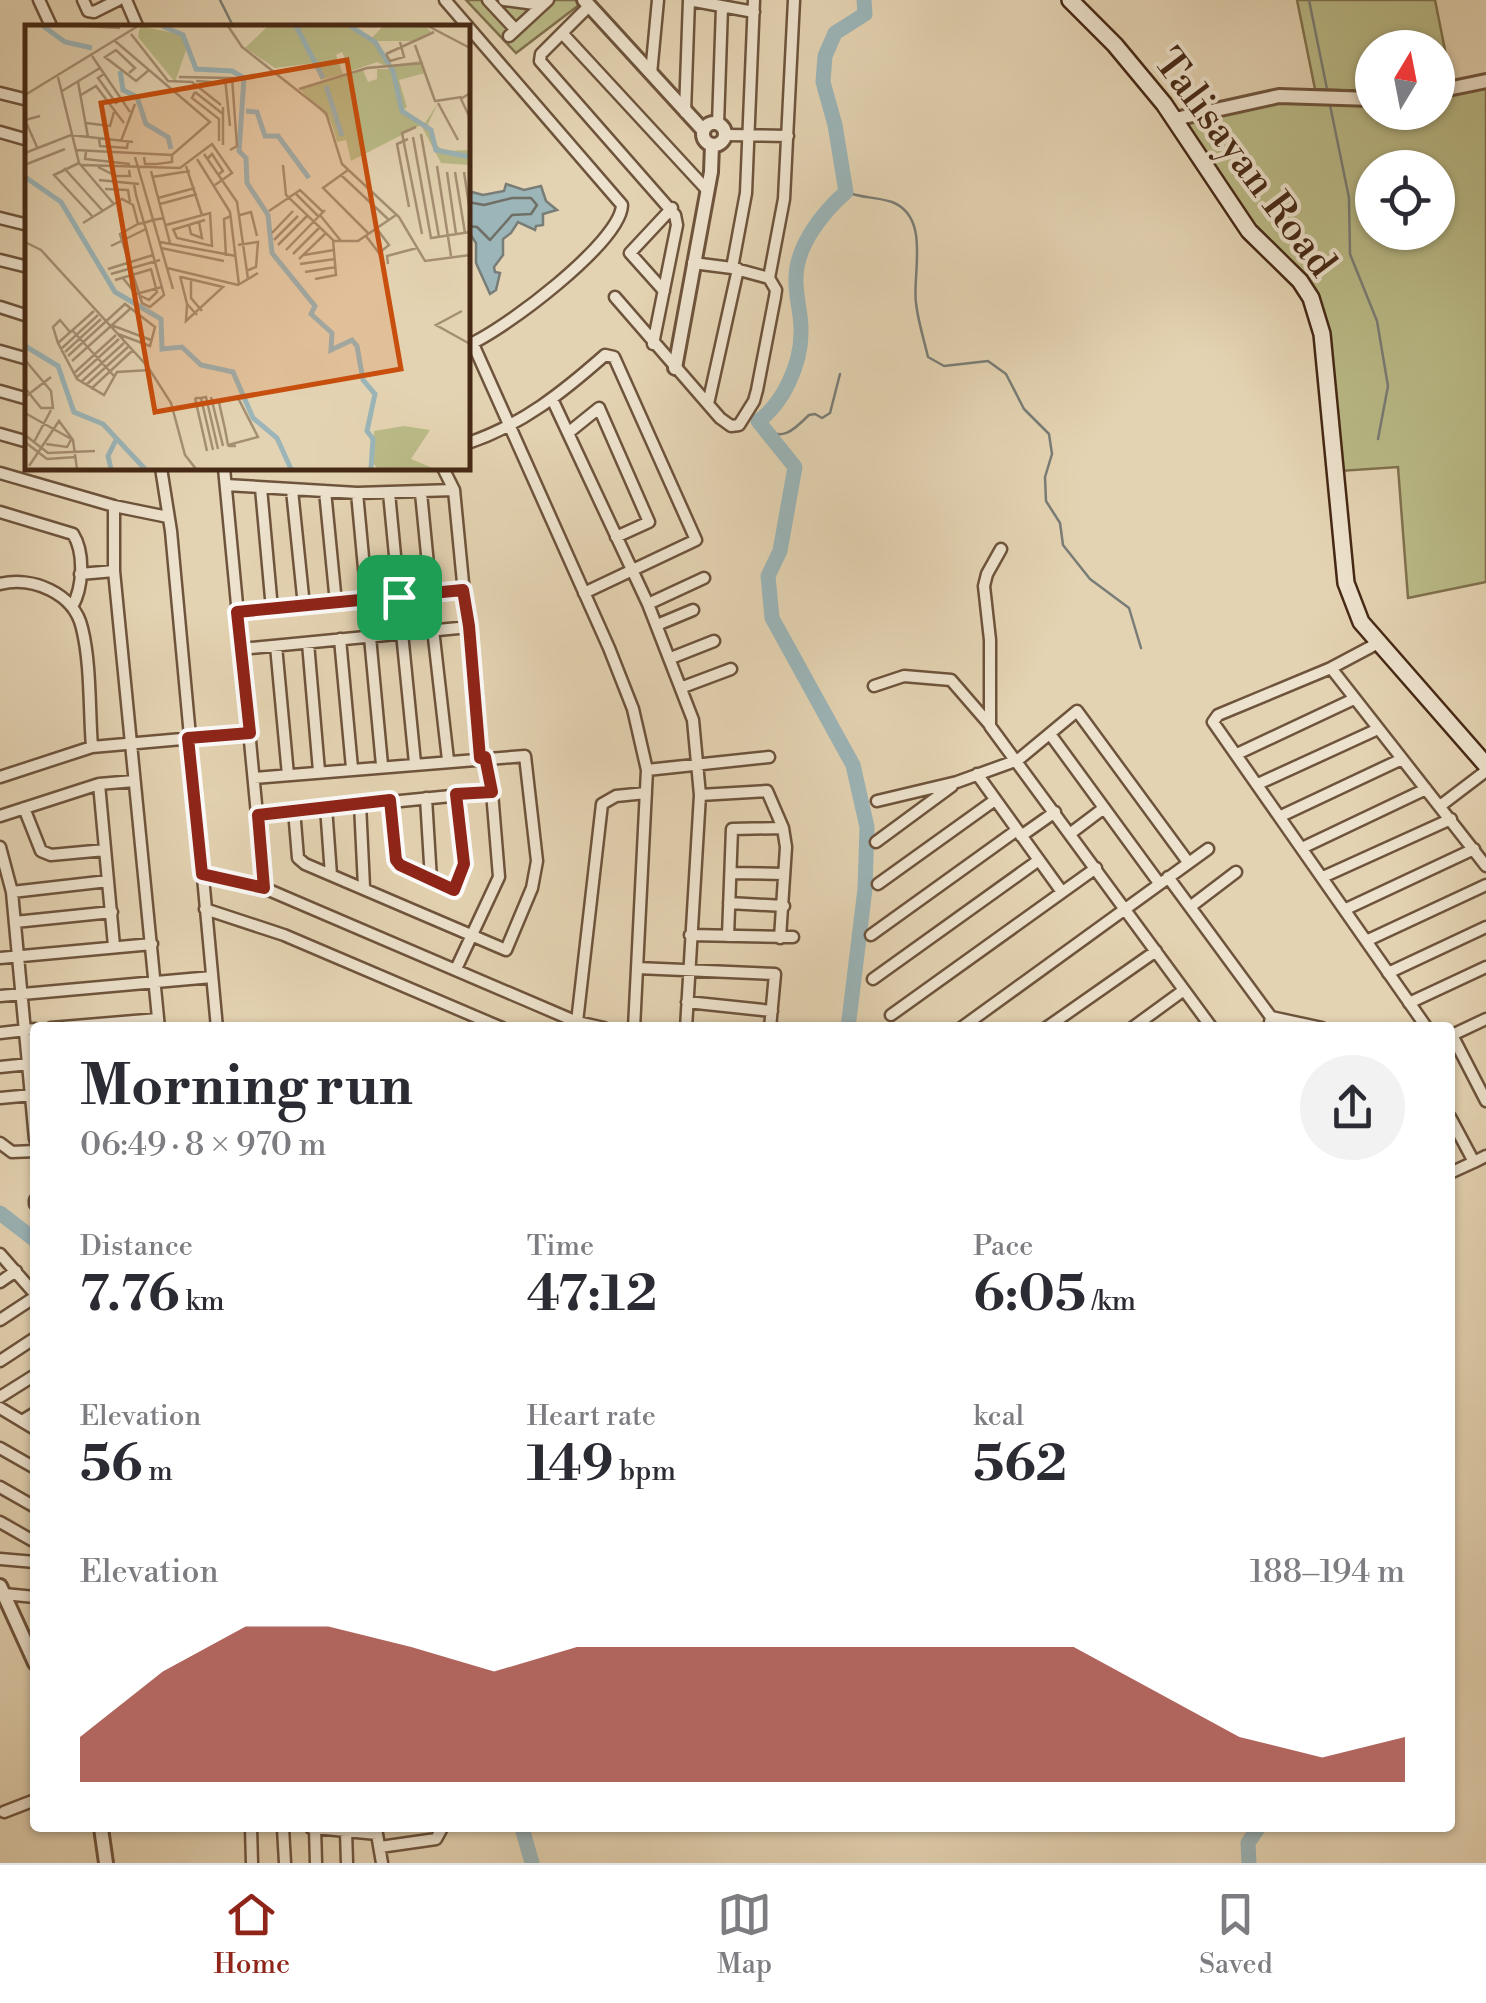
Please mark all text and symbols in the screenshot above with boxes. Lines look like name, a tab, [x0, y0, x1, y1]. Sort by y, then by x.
inset map	[25, 25, 470, 470]
north arrow	[1355, 30, 1455, 130]
map controls	[1355, 30, 1455, 250]
street label: Talisayan Road	[1142, 39, 1347, 288]
button: locate	[1355, 150, 1455, 250]
pin	[357, 555, 442, 640]
icon: arrive	[372, 570, 427, 625]
text: Morning run	[80, 1053, 413, 1122]
button: share	[1300, 1055, 1405, 1160]
text: 06:49 · 8 × 970 m	[80, 1125, 327, 1165]
text: Distance	[80, 1229, 193, 1264]
text: Time	[527, 1229, 594, 1264]
text: Pace	[973, 1229, 1033, 1264]
text: 7.76	[80, 1264, 180, 1326]
text: 47:12	[527, 1264, 657, 1326]
text: 6:05	[973, 1264, 1086, 1326]
text: km	[180, 1284, 225, 1319]
text: /km	[1086, 1284, 1136, 1319]
text: Elevation	[80, 1399, 201, 1434]
text: Heart rate	[527, 1399, 656, 1434]
text: kcal	[973, 1399, 1024, 1434]
text: 56	[80, 1434, 143, 1496]
text: 149	[527, 1434, 613, 1496]
text: 562	[973, 1434, 1067, 1496]
text: m	[143, 1454, 173, 1489]
text: bpm	[613, 1454, 676, 1489]
text: Elevation	[80, 1552, 219, 1592]
text: 188–194 m	[1250, 1552, 1405, 1592]
tab: Home	[213, 1887, 290, 1982]
tab: Map	[717, 1887, 772, 1982]
tab: Saved	[1199, 1887, 1273, 1982]

